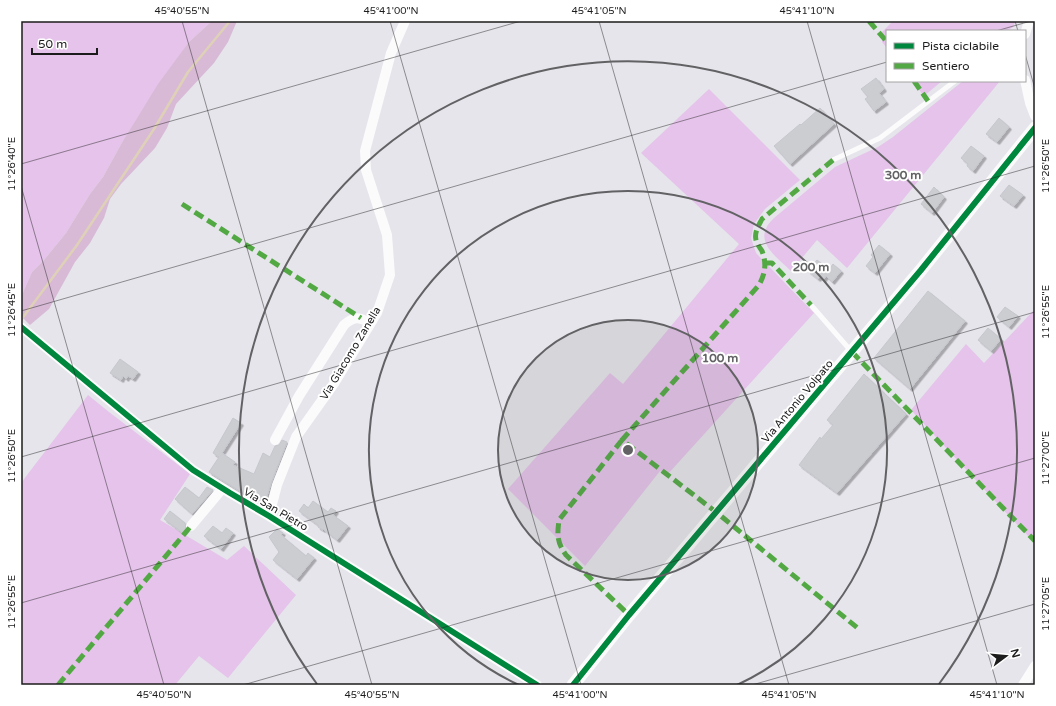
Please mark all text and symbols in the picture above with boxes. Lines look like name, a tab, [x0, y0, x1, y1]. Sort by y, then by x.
text: 45°40'55"N	[154, 5, 210, 17]
text: 45°41'00"N	[363, 5, 419, 17]
text: 45°41'05"N	[571, 5, 627, 17]
text: 45°41'10"N	[779, 5, 835, 17]
scale bar	[32, 30, 97, 56]
legend	[886, 30, 1026, 82]
text: 50 m	[38, 37, 67, 51]
text: Pista ciclabile	[922, 39, 999, 53]
text: Sentiero	[922, 59, 969, 73]
text: 11°26'40"E	[6, 137, 18, 191]
text: 11°26'50"E	[1040, 139, 1052, 193]
text: 300 m	[885, 168, 921, 182]
text: 200 m	[793, 260, 829, 274]
text: 11°26'45"E	[6, 283, 18, 337]
text: 11°26'55"E	[1040, 285, 1052, 339]
street label: Via Giacomo Zanella	[317, 304, 383, 402]
text: 100 m	[702, 351, 738, 365]
street label: Via Antonio Volpato	[759, 357, 836, 445]
text: 11°26'50"E	[6, 429, 18, 483]
text: 11°27'00"E	[1040, 431, 1052, 485]
centre of rings	[621, 443, 635, 457]
street label: Via San Pietro	[241, 485, 311, 534]
text: 11°26'55"E	[6, 575, 18, 629]
text: 11°27'05"E	[1040, 577, 1052, 631]
north arrow	[986, 636, 1026, 676]
text: N	[1008, 647, 1023, 659]
text: 45°40'50"N	[136, 689, 192, 701]
text: 45°40'55"N	[344, 689, 400, 701]
text: 45°41'00"N	[552, 689, 608, 701]
text: 45°41'05"N	[761, 689, 817, 701]
text: 45°41'10"N	[969, 689, 1025, 701]

